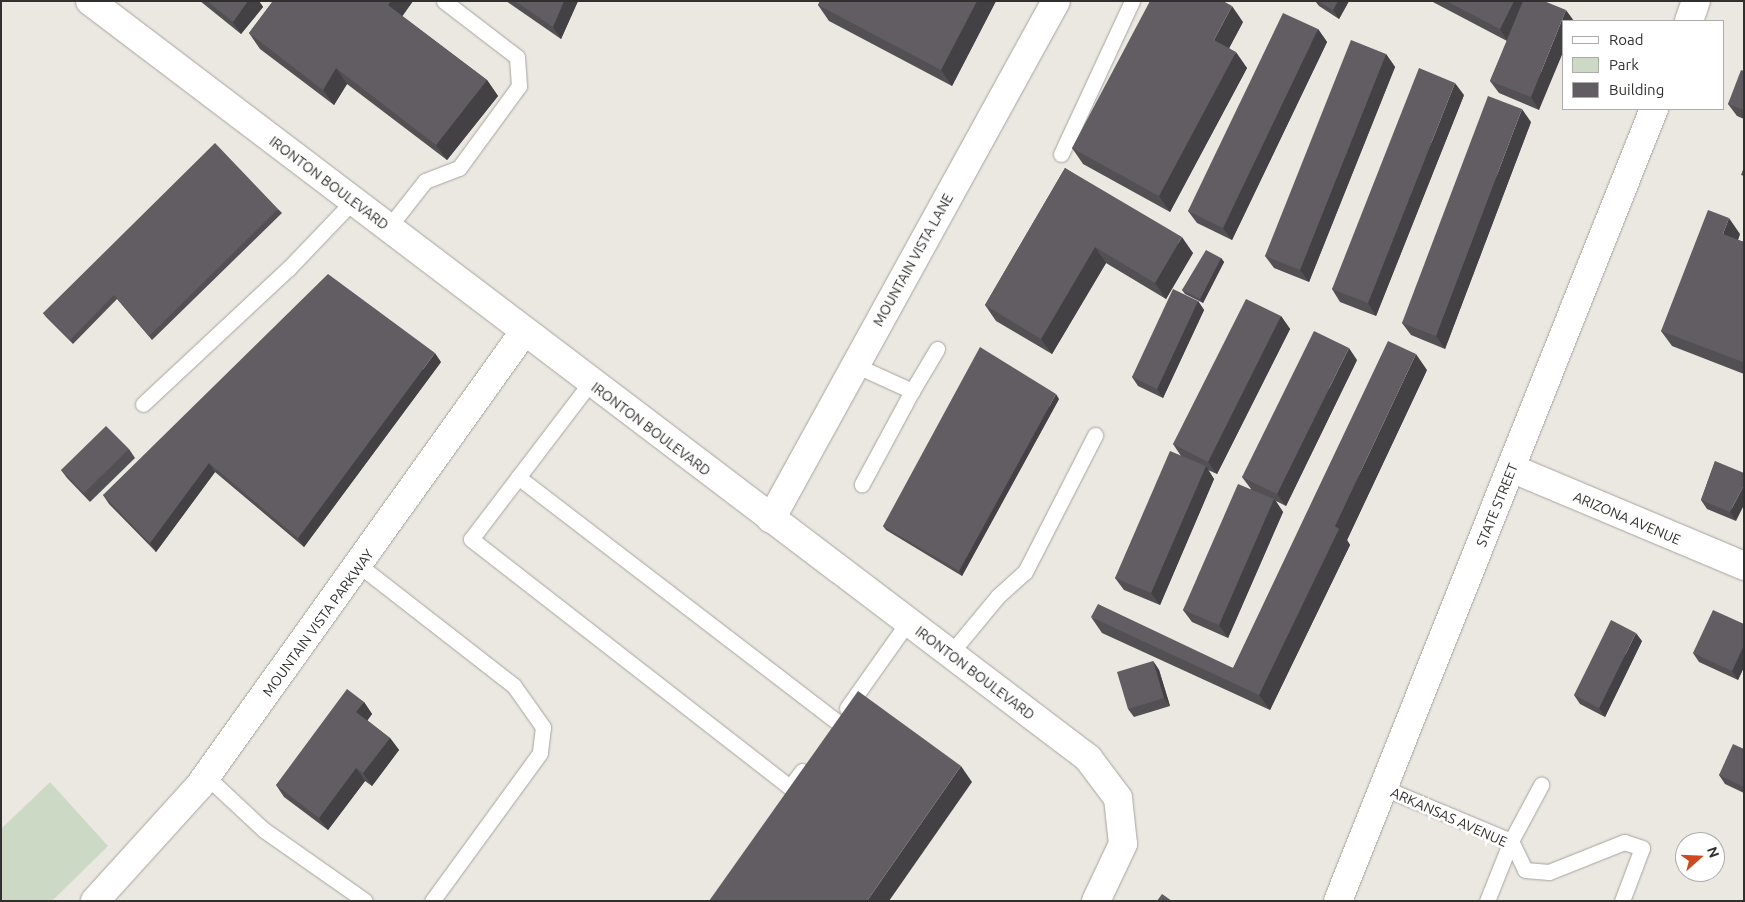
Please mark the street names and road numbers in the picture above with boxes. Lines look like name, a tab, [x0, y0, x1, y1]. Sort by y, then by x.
street label: IRONTON BOULEVARD	[266, 133, 392, 233]
street label: MOUNTAIN VISTA LANE	[870, 191, 956, 329]
street label: IRONTON BOULEVARD	[588, 379, 714, 479]
street label: STATE STREET	[1473, 461, 1521, 549]
street label: ARIZONA AVENUE	[1571, 488, 1683, 548]
street label: MOUNTAIN VISTA PARKWAY	[259, 546, 377, 700]
street label: IRONTON BOULEVARD	[912, 623, 1038, 723]
street label: ARKANSAS AVENUE	[1388, 784, 1510, 850]

